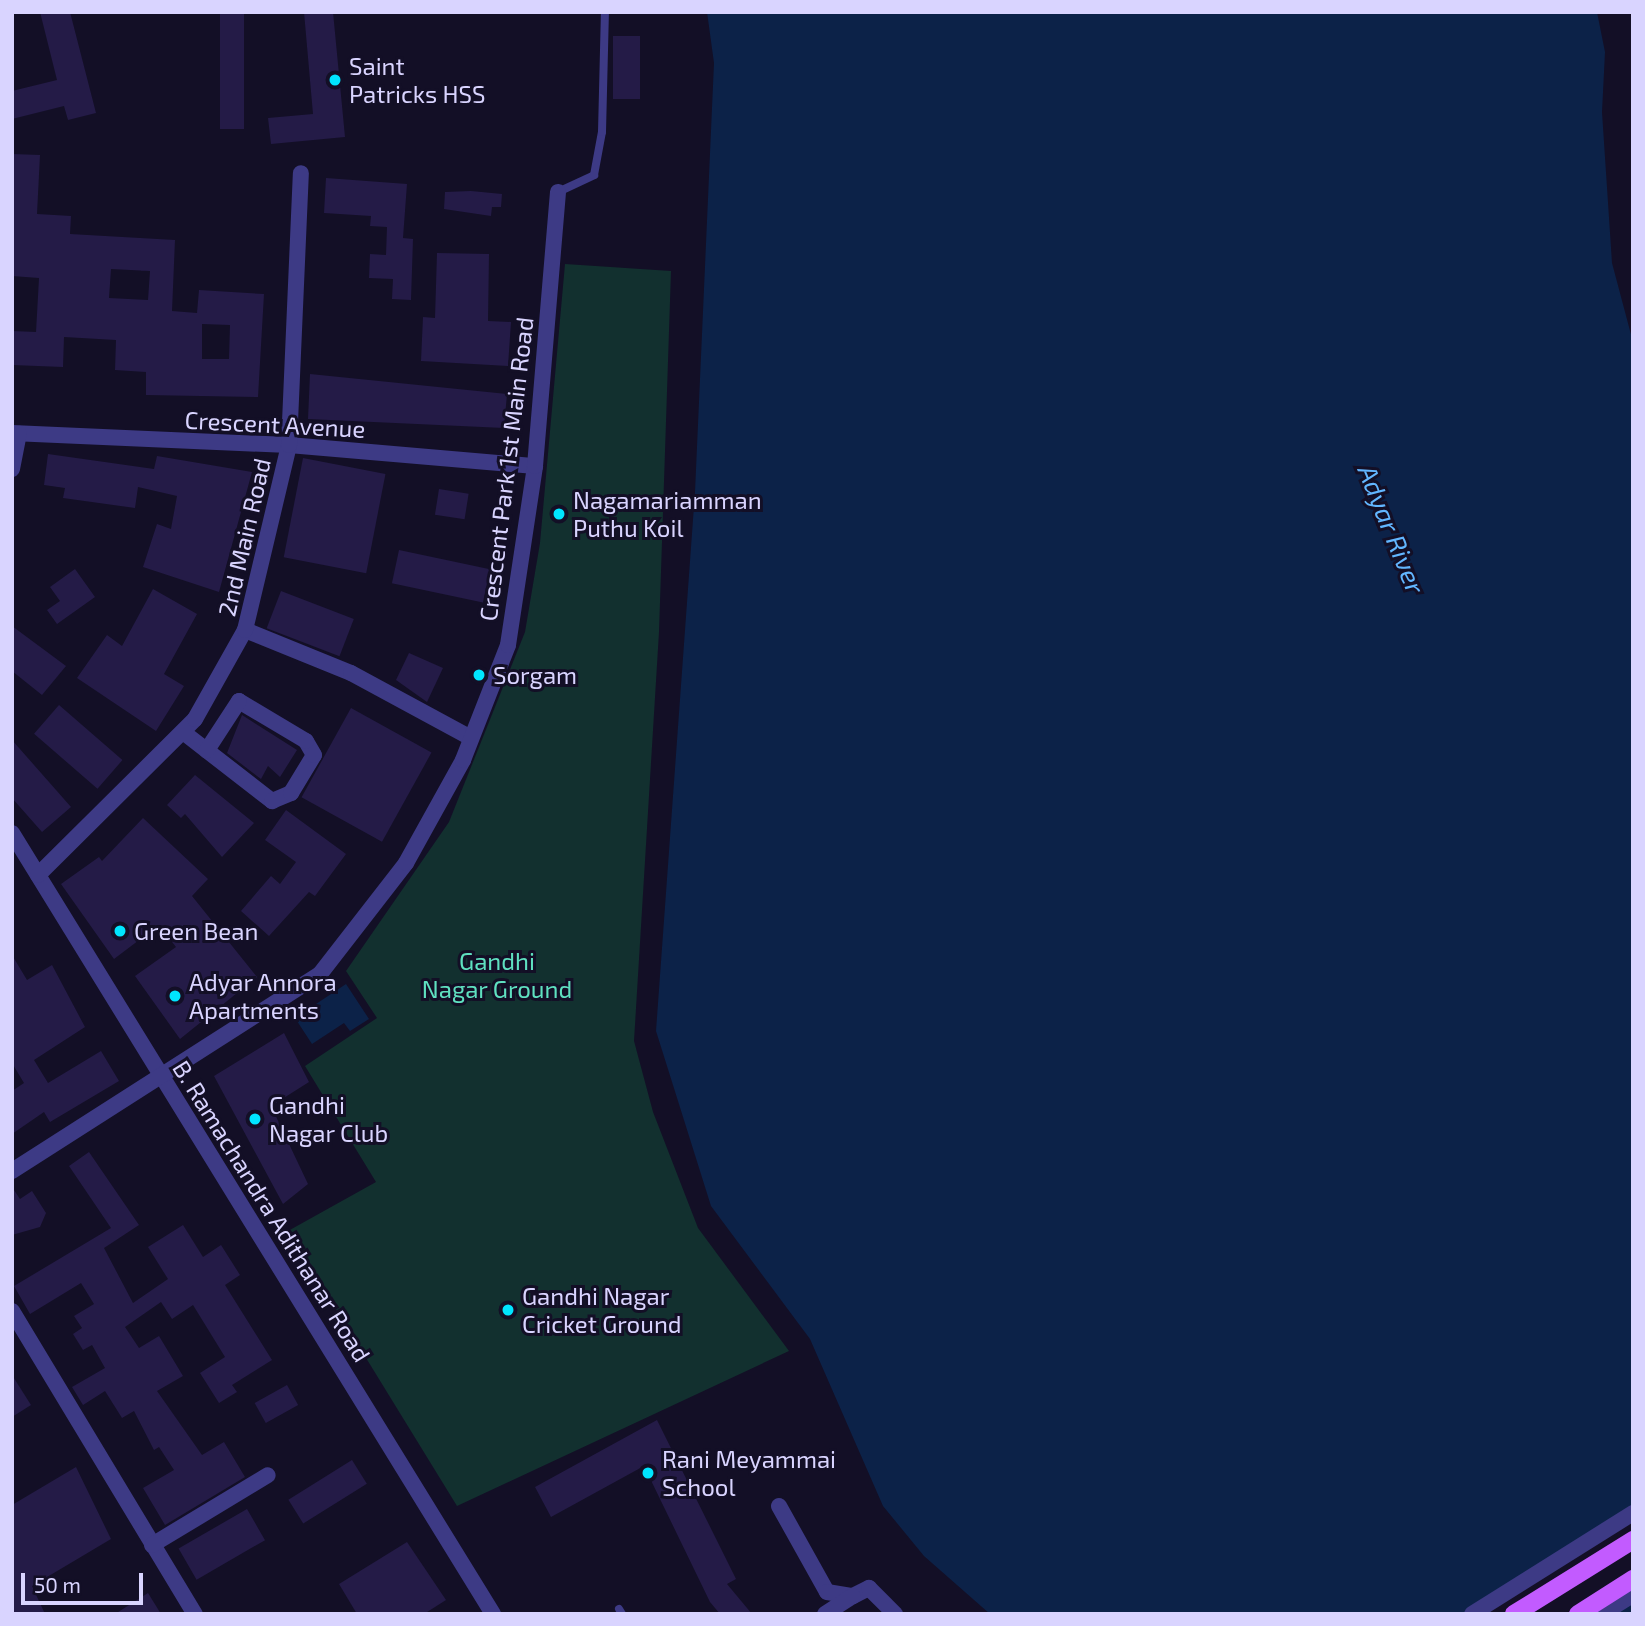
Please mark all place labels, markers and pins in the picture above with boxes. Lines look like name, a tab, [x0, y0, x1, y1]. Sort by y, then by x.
place label: Saint Patricks HSS	[349, 52, 485, 108]
marker: Saint Patricks HSS	[327, 72, 343, 88]
place label: Nagamariamman Puthu Koil	[573, 486, 762, 542]
marker: Nagamariamman Puthu Koil	[551, 506, 567, 522]
place label: Sorgam	[493, 661, 577, 689]
marker: Sorgam	[471, 667, 487, 683]
place label: Green Bean	[134, 917, 258, 945]
marker: Green Bean	[112, 923, 128, 939]
place label: Adyar Annora Apartments	[189, 968, 338, 1024]
marker: Adyar Annora Apartments	[167, 988, 183, 1004]
place label: Gandhi Nagar Club	[269, 1091, 389, 1147]
marker: Gandhi Nagar Club	[247, 1111, 263, 1127]
place label: Gandhi Nagar Cricket Ground	[522, 1282, 682, 1338]
marker: Gandhi Nagar Cricket Ground	[500, 1302, 516, 1318]
place label: Rani Meyammai School	[662, 1445, 836, 1501]
marker: Rani Meyammai School	[640, 1465, 656, 1481]

